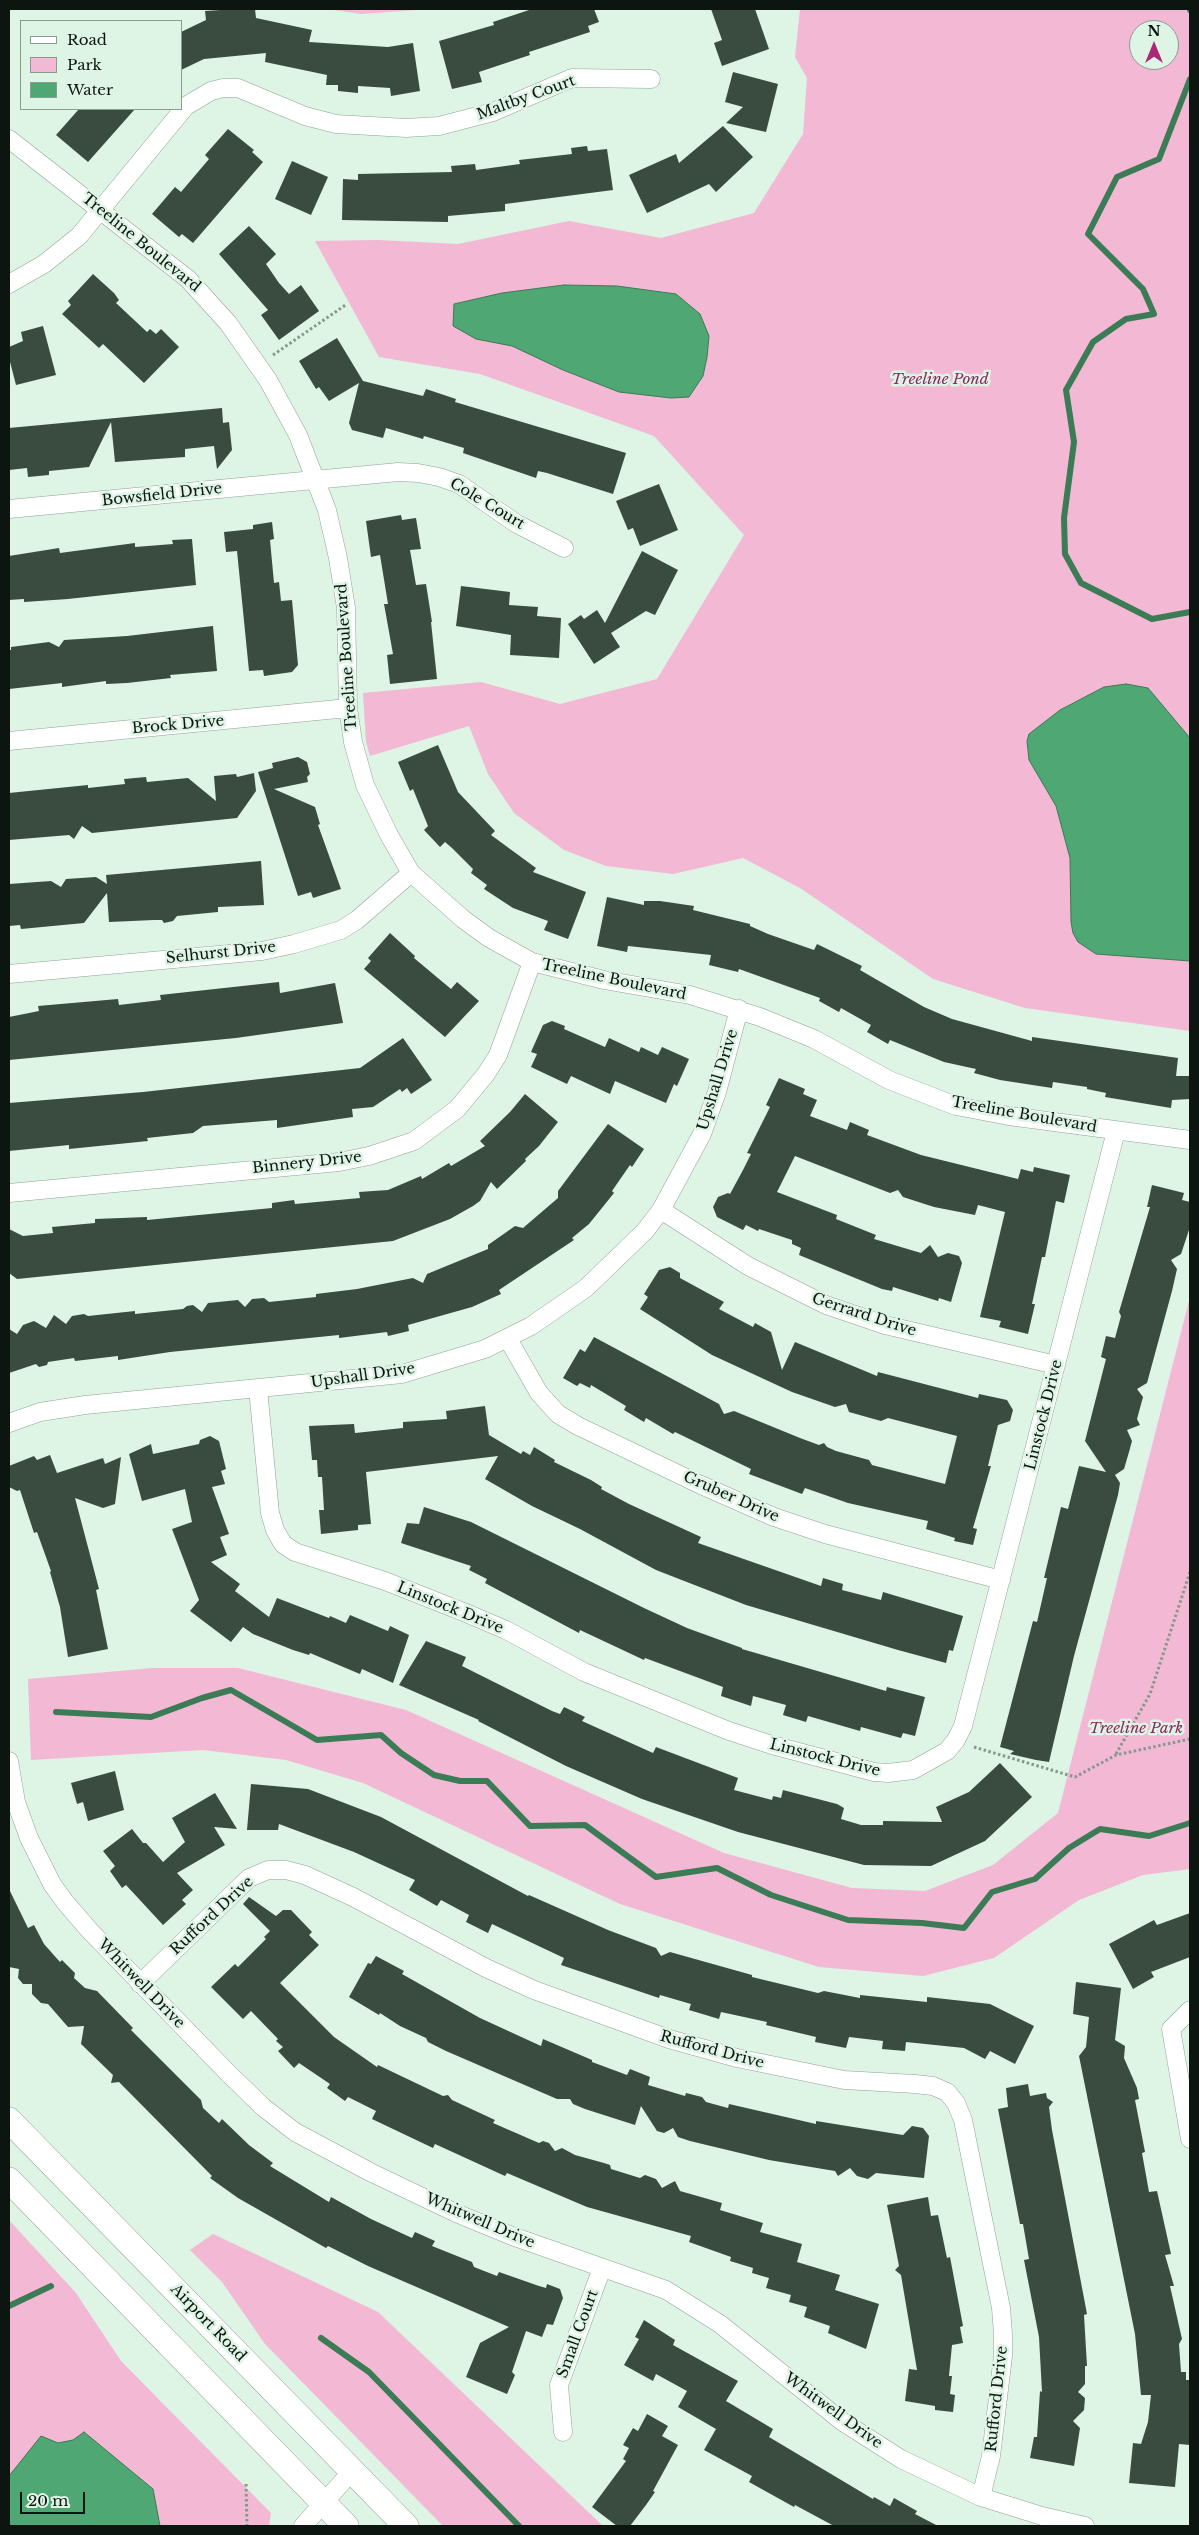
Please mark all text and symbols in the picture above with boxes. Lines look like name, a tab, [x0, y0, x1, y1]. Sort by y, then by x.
legend	[20, 20, 182, 110]
north arrow	[1129, 20, 1179, 70]
text: N	[1147, 22, 1161, 40]
text: Road	[67, 30, 107, 49]
text: Park	[67, 55, 102, 74]
street label: Maltby Court	[474, 72, 578, 124]
text: Water	[67, 80, 113, 99]
street label: Treeline Boulevard	[78, 190, 204, 296]
park label: Treeline Pond	[891, 371, 989, 389]
street label: Cole Court	[446, 475, 528, 533]
street label: Bowsfield Drive	[101, 480, 223, 510]
street label: Treeline Boulevard	[333, 583, 361, 731]
street label: Brock Drive	[131, 712, 225, 738]
street label: Selhurst Drive	[165, 938, 277, 968]
street label: Treeline Boulevard	[540, 956, 688, 1004]
street label: Upshall Drive	[694, 1027, 742, 1133]
street label: Treeline Boulevard	[950, 1093, 1098, 1137]
street label: Binnery Drive	[251, 1148, 363, 1178]
street label: Gerrard Drive	[810, 1290, 918, 1340]
street label: Linstock Drive	[1022, 1358, 1066, 1472]
street label: Upshall Drive	[310, 1360, 416, 1392]
street label: Gruber Drive	[680, 1468, 782, 1526]
street label: Linstock Drive	[394, 1578, 506, 1638]
park label: Treeline Park	[1089, 1720, 1183, 1738]
street label: Linstock Drive	[768, 1736, 882, 1780]
street label: Rufford Drive	[167, 1873, 257, 1959]
street label: Whitwell Drive	[94, 1936, 188, 2032]
street label: Rufford Drive	[658, 2027, 766, 2073]
street label: Whitwell Drive	[423, 2190, 537, 2252]
street label: Airport Road	[166, 2280, 250, 2366]
street label: Small Court	[554, 2287, 602, 2381]
street label: Rufford Drive	[982, 2345, 1012, 2453]
street label: Whitwell Drive	[780, 2369, 886, 2453]
scale bar	[22, 2482, 88, 2514]
text: 20 m	[28, 2491, 68, 2510]

